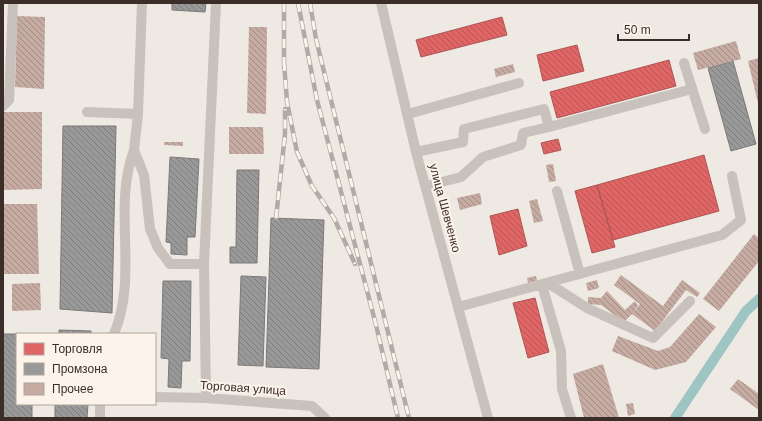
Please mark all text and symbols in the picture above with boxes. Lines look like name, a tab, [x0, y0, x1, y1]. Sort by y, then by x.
scale bar	[618, 16, 689, 42]
text: 50 m	[624, 23, 651, 37]
street label: улица Шевченко	[426, 162, 464, 254]
legend	[16, 333, 156, 405]
text: Торговля	[52, 342, 102, 356]
text: Промзона	[52, 362, 108, 376]
street label: Торговая улица	[199, 378, 287, 398]
text: Прочее	[52, 382, 94, 396]

